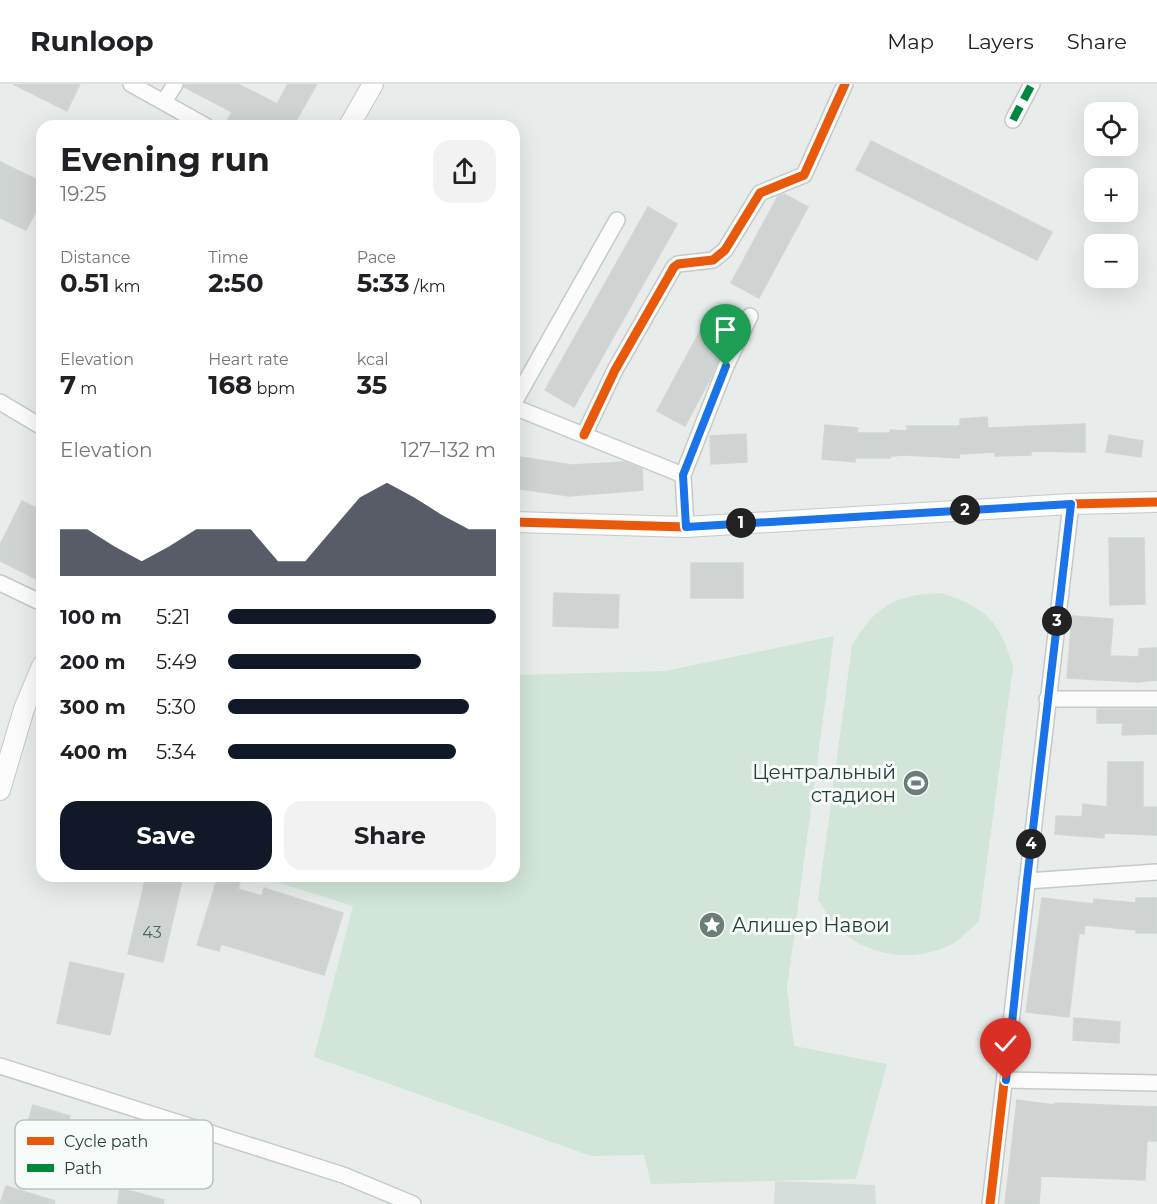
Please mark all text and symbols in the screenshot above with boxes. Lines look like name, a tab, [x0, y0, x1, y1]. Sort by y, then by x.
text: Runloop	[30, 24, 154, 58]
text: Map	[887, 29, 934, 54]
text: Layers	[967, 29, 1034, 54]
text: Share	[1067, 29, 1127, 54]
map controls	[1084, 102, 1138, 288]
button: locate	[1084, 102, 1138, 156]
text: Evening run	[60, 139, 270, 179]
button: share	[433, 140, 496, 203]
button: +	[1084, 168, 1138, 222]
text: 19:25	[60, 182, 106, 206]
button: −	[1084, 234, 1138, 288]
text: Distance	[60, 248, 130, 267]
text: Time	[208, 248, 248, 267]
text: Pace	[357, 248, 396, 267]
text: 0.51	[60, 267, 110, 299]
text: 2:50	[208, 267, 264, 299]
text: 5:33	[357, 267, 410, 299]
text: km	[110, 277, 140, 296]
text: /km	[410, 277, 446, 296]
pin	[700, 304, 751, 366]
icon: arrive	[709, 313, 742, 346]
text: Elevation	[60, 350, 134, 369]
text: Heart rate	[208, 350, 289, 369]
text: kcal	[357, 350, 389, 369]
text: 7	[60, 369, 76, 401]
text: 168	[208, 369, 252, 401]
text: 35	[357, 369, 387, 401]
text: m	[76, 379, 97, 398]
text: bpm	[252, 379, 295, 398]
text: Elevation	[60, 438, 152, 462]
text: 127–132 m	[401, 438, 496, 462]
pin: 2	[950, 495, 980, 525]
text: 2	[960, 500, 970, 519]
pin: 1	[726, 508, 756, 538]
text: 1	[738, 513, 744, 532]
text: 100 m	[60, 605, 122, 629]
text: 5:21	[156, 605, 190, 629]
pin: 3	[1042, 606, 1072, 636]
text: 3	[1052, 611, 1062, 630]
text: 200 m	[60, 650, 126, 674]
text: 5:49	[156, 650, 197, 674]
text: 300 m	[60, 695, 126, 719]
text: 5:30	[156, 695, 196, 719]
text: 400 m	[60, 740, 128, 764]
text: 5:34	[156, 740, 196, 764]
place label: Центральный стадион	[752, 760, 896, 807]
sports icon: Центральный стадион	[901, 768, 931, 798]
button: Save	[60, 801, 272, 870]
button: Share	[284, 801, 496, 870]
pin: 4	[1016, 829, 1046, 859]
text: 4	[1025, 834, 1037, 853]
place icon: Алишер Навои	[697, 910, 727, 940]
place label: Алишер Навои	[732, 913, 890, 937]
house number: 43	[142, 923, 162, 942]
pin	[980, 1018, 1031, 1080]
icon: check	[989, 1027, 1022, 1060]
legend	[15, 1120, 213, 1189]
text: Cycle path	[64, 1132, 148, 1151]
text: Path	[64, 1159, 102, 1178]

